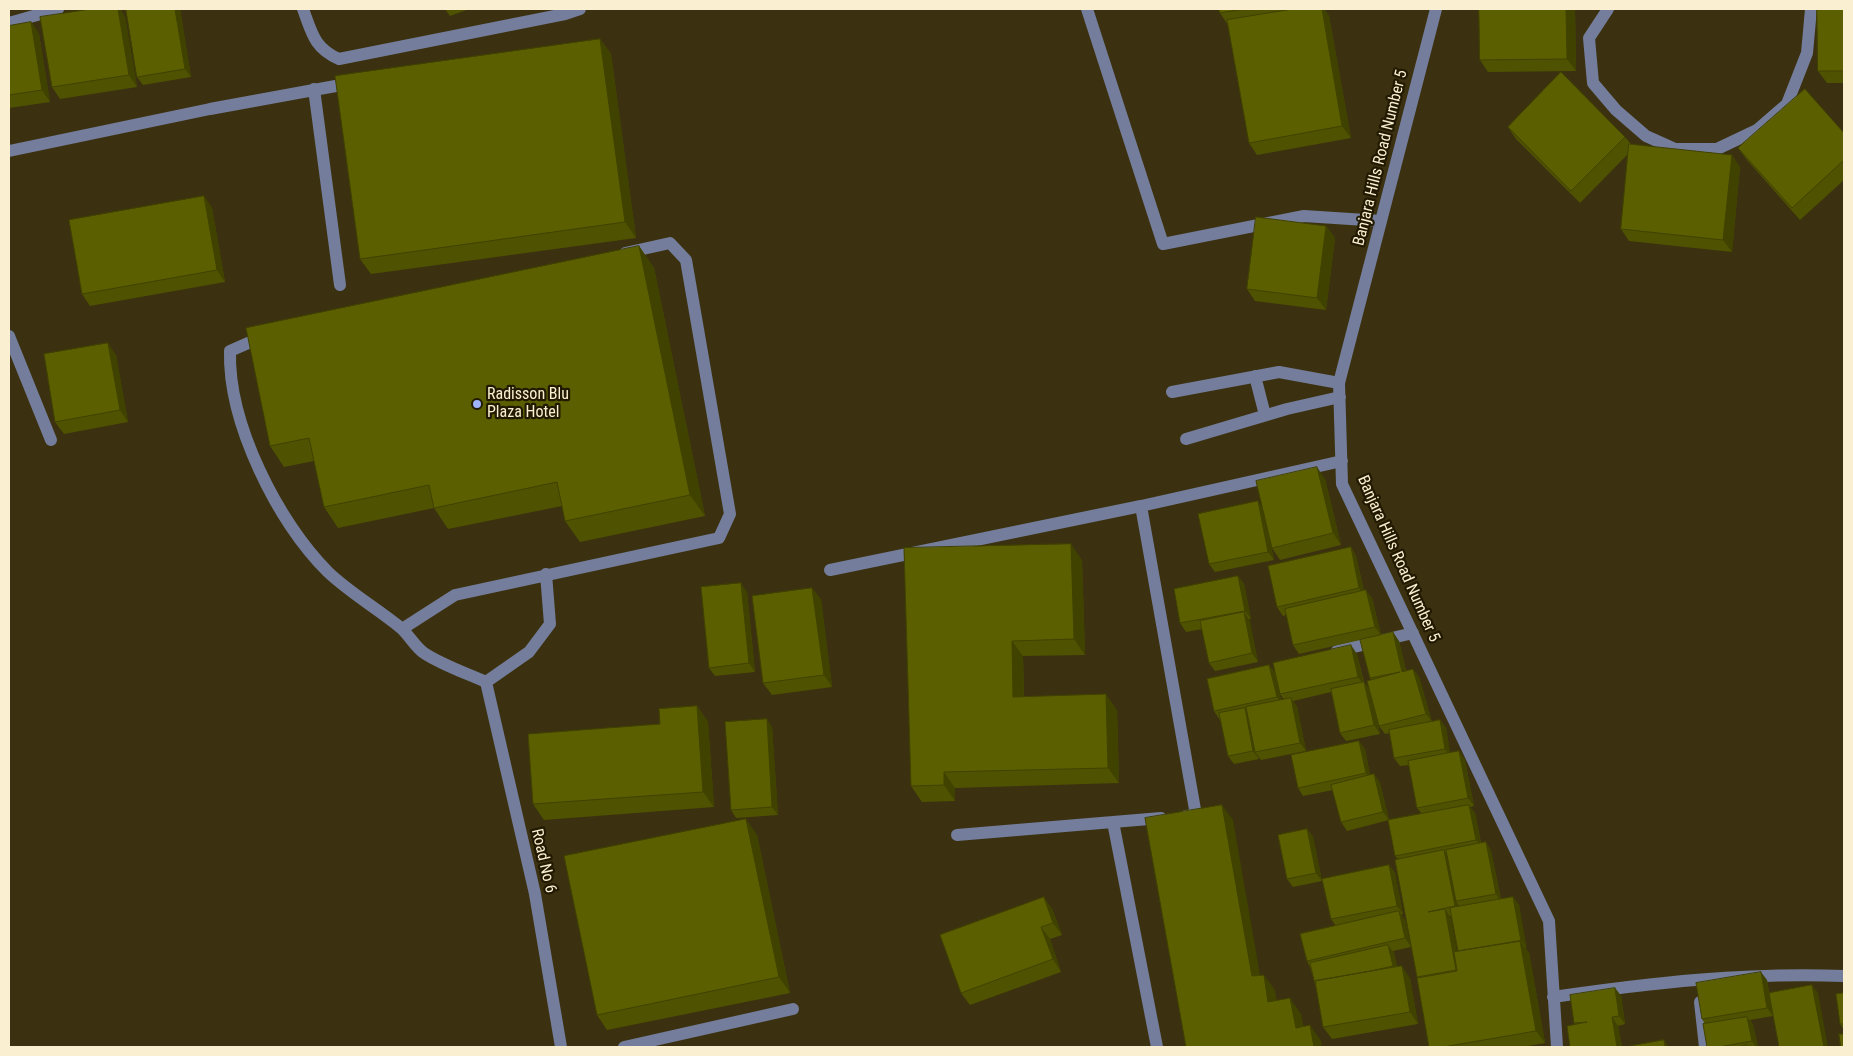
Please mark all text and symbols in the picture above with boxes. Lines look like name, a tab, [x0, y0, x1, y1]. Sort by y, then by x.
street label: Banjara Hills Road Number 5	[1350, 68, 1412, 248]
place label: Radisson Blu Plaza Hotel	[487, 385, 569, 423]
marker: Radisson Blu Plaza Hotel	[471, 398, 483, 410]
street label: Banjara Hills Road Number 5	[1353, 473, 1443, 645]
street label: Road No 6	[526, 827, 560, 895]

